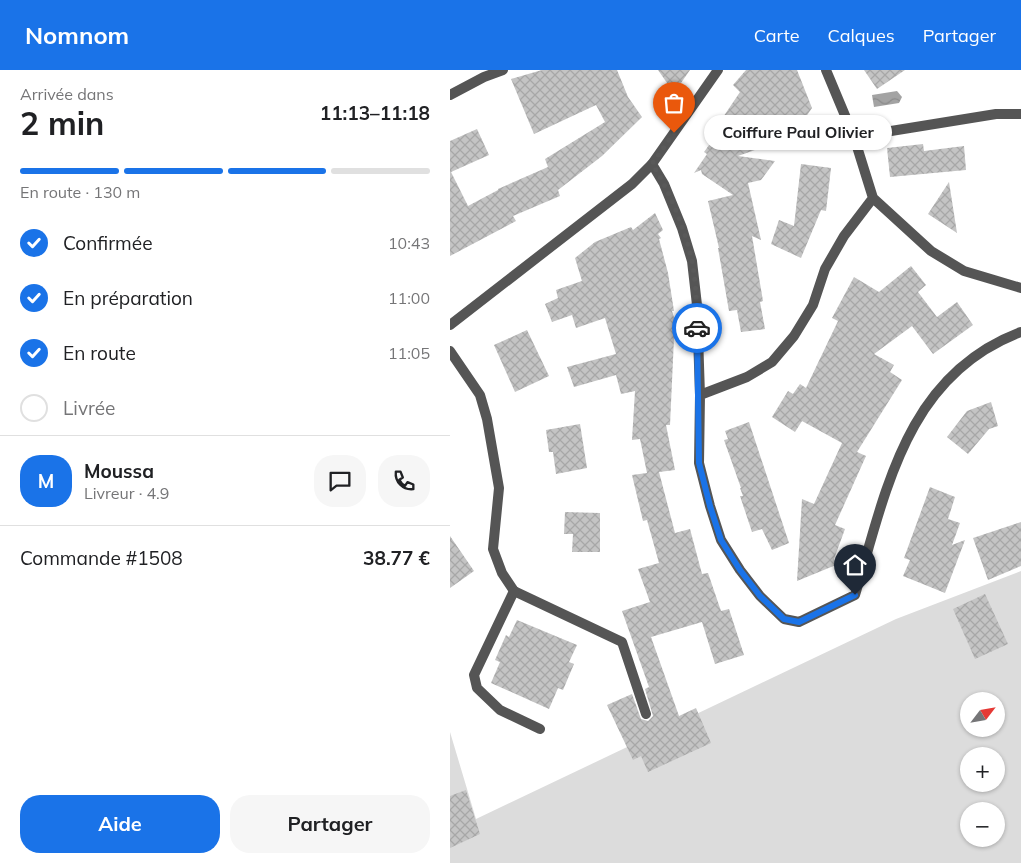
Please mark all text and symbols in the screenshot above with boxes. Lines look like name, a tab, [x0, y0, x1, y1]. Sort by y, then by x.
text: Nomnom	[25, 20, 129, 50]
text: Carte	[754, 24, 800, 47]
text: Calques	[828, 24, 895, 47]
text: Partager	[923, 24, 996, 47]
pin	[653, 82, 695, 133]
text: Arrivée dans	[20, 84, 114, 104]
icon: bag	[660, 89, 688, 117]
text: 11:13–11:18	[320, 101, 430, 125]
text: 2 min	[20, 103, 104, 143]
callout: Coiffure Paul Olivier	[704, 116, 892, 150]
text: Coiffure Paul Olivier	[722, 122, 874, 142]
text: En route · 130 m	[20, 182, 140, 202]
icon: check	[20, 229, 48, 257]
text: Confirmée	[63, 231, 152, 255]
text: 10:43	[388, 233, 430, 253]
icon: check	[20, 284, 48, 312]
text: En préparation	[63, 286, 193, 310]
text: 11:00	[388, 288, 430, 308]
courier	[672, 303, 722, 353]
icon: car	[683, 314, 711, 342]
icon: check	[20, 339, 48, 367]
text: En route	[63, 341, 136, 365]
text: 11:05	[388, 343, 430, 363]
text: Livrée	[63, 396, 115, 420]
button: chat	[314, 455, 366, 507]
button: phone	[378, 455, 430, 507]
text: Moussa	[84, 459, 154, 483]
text: M	[38, 469, 54, 493]
text: Livreur · 4.9	[84, 483, 169, 503]
pin	[834, 544, 876, 595]
text: Commande #1508	[20, 546, 183, 570]
text: 38.77 €	[363, 546, 430, 570]
icon: home	[841, 551, 869, 579]
north arrow	[960, 692, 1005, 738]
map controls	[960, 692, 1005, 847]
button: +	[960, 747, 1005, 792]
button: Aide	[20, 795, 220, 853]
button: Partager	[230, 795, 430, 853]
button: −	[960, 802, 1005, 847]

